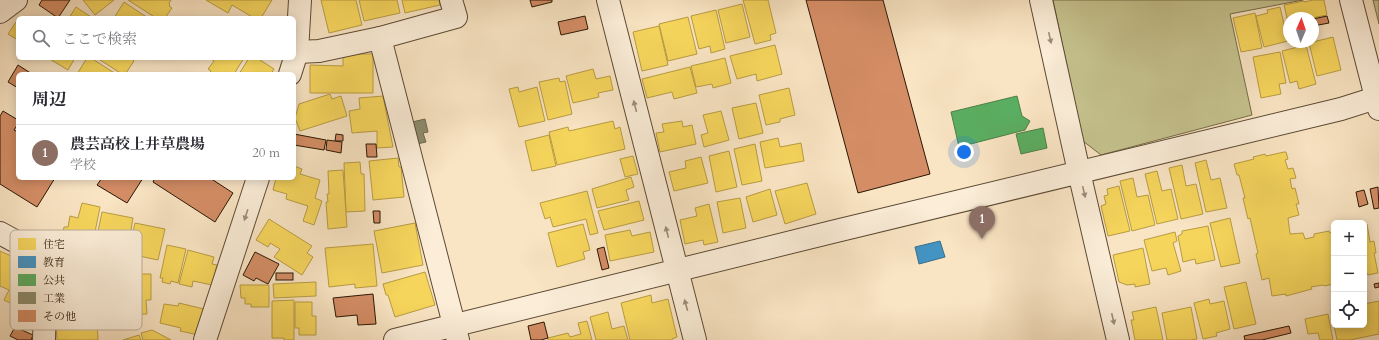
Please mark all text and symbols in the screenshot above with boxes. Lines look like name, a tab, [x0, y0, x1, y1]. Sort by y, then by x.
north arrow	[1283, 12, 1319, 48]
search box	[16, 16, 296, 60]
icon: search	[30, 27, 52, 49]
text: ここで検索	[62, 29, 137, 49]
one-way arrow	[1047, 32, 1053, 44]
text: 周辺	[32, 88, 66, 111]
one-way arrow	[632, 100, 638, 112]
text: 農芸高校上井草農場	[70, 134, 205, 154]
your location	[954, 142, 974, 162]
text: 1	[42, 144, 48, 162]
text: 20 m	[252, 144, 280, 162]
text: 学校	[70, 156, 96, 174]
one-way arrow	[1081, 186, 1087, 199]
pin: 1	[969, 206, 995, 239]
one-way arrow	[243, 209, 249, 221]
map controls	[1331, 220, 1367, 328]
button: +	[1331, 220, 1367, 256]
one-way arrow	[664, 226, 670, 238]
legend	[10, 230, 142, 330]
text: 住宅	[43, 237, 65, 252]
text: 教育	[43, 255, 65, 270]
button: −	[1331, 256, 1367, 292]
text: 公共	[43, 273, 65, 288]
text: 工業	[43, 291, 65, 306]
button: locate	[1331, 292, 1367, 328]
one-way arrow	[683, 299, 689, 311]
text: その他	[43, 309, 76, 324]
one-way arrow	[1111, 313, 1117, 325]

